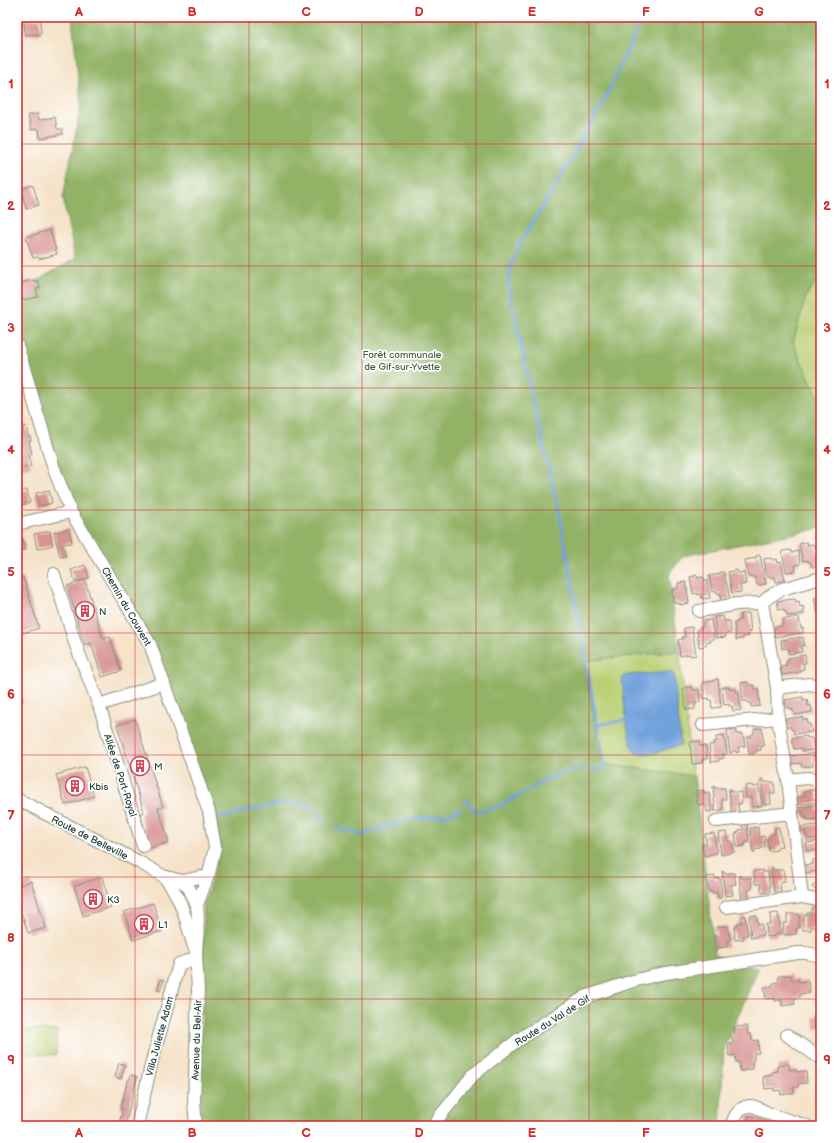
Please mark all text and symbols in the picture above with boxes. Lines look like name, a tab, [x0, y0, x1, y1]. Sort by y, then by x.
text: A	[74, 4, 83, 20]
text: B	[187, 4, 197, 20]
text: C	[301, 4, 311, 20]
text: D	[414, 4, 424, 20]
text: E	[528, 4, 537, 20]
text: F	[642, 4, 650, 20]
text: G	[754, 4, 764, 20]
text: 1	[8, 76, 14, 92]
text: 1	[824, 76, 830, 92]
text: 2	[7, 198, 15, 214]
text: 2	[823, 198, 831, 214]
text: 3	[7, 320, 15, 336]
text: 3	[823, 320, 831, 336]
park label: Forêt communale de Gif-sur-Yvette	[363, 349, 442, 373]
text: 4	[7, 442, 15, 458]
text: 4	[823, 442, 831, 458]
text: 5	[7, 564, 15, 580]
text: 5	[823, 564, 831, 580]
street label: Chemin du Couvent	[99, 565, 154, 648]
building icon: N	[74, 600, 96, 622]
place label: N	[99, 606, 107, 618]
text: 6	[7, 686, 15, 702]
text: 6	[823, 686, 831, 702]
street label: Allée de Port-Royal	[101, 732, 139, 818]
building icon: M	[129, 755, 151, 777]
place label: M	[154, 761, 163, 773]
building icon: Kbis	[64, 775, 86, 797]
place label: Kbis	[89, 781, 108, 793]
text: 7	[7, 808, 15, 824]
text: 7	[823, 808, 831, 824]
street label: Route de Belleville	[49, 813, 130, 862]
building icon: K3	[82, 888, 104, 910]
place label: K3	[107, 894, 120, 906]
building icon: L1	[133, 913, 155, 935]
place label: L1	[158, 919, 168, 931]
text: 8	[7, 930, 15, 946]
text: 8	[823, 930, 831, 946]
street label: Route du Val de Gif	[513, 993, 592, 1049]
street label: Villa Juliette Adam	[144, 995, 176, 1077]
street label: Avenue du Bel-Air	[190, 999, 204, 1081]
text: 9	[7, 1052, 15, 1068]
text: 9	[823, 1052, 831, 1068]
text: A	[74, 1125, 83, 1141]
text: B	[187, 1125, 197, 1141]
text: C	[301, 1125, 311, 1141]
text: D	[414, 1125, 424, 1141]
text: E	[528, 1125, 537, 1141]
text: F	[642, 1125, 650, 1141]
text: G	[754, 1125, 764, 1141]

